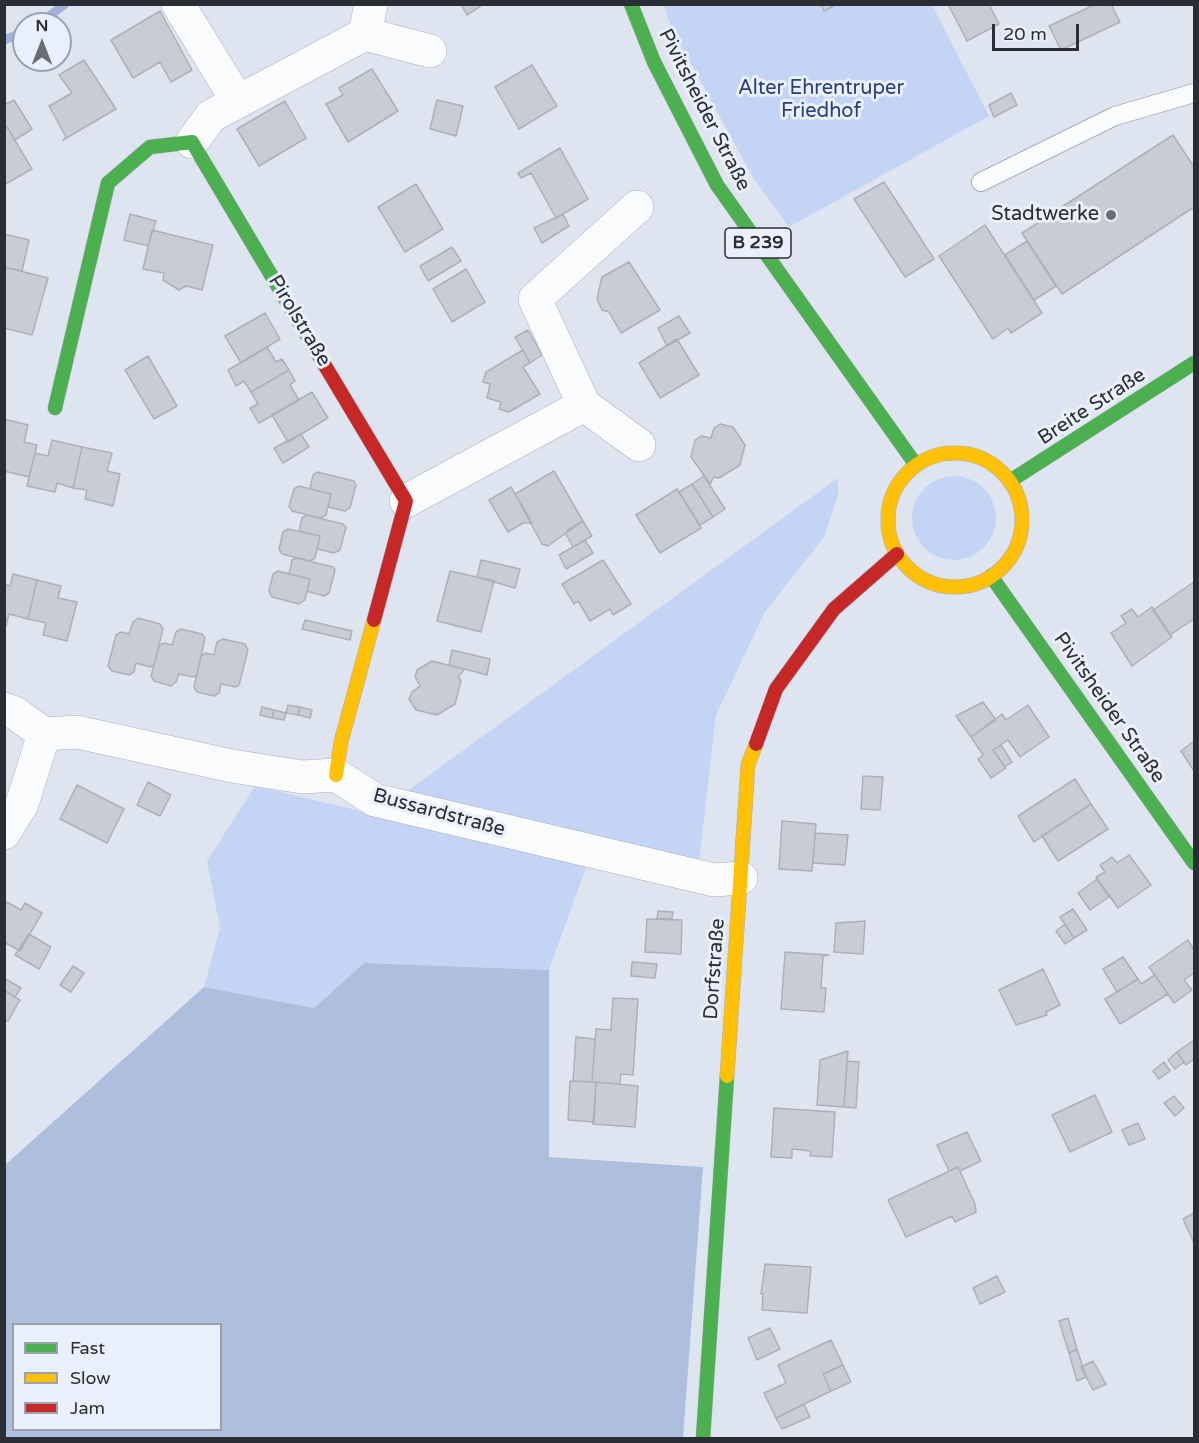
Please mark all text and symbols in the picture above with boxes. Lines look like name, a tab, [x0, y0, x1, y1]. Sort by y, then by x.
north arrow	[12, 12, 72, 72]
scale bar	[995, 12, 1082, 50]
text: N	[36, 16, 48, 36]
text: 20 m	[1003, 23, 1047, 45]
street label: Pivitsheider Straße	[653, 25, 755, 195]
park label: Alter Ehrentruper Friedhof	[738, 77, 904, 124]
place label: Stadtwerke	[991, 203, 1099, 227]
marker: Stadtwerke	[1104, 208, 1118, 222]
road number: B 239	[725, 228, 791, 258]
street label: Pirolstraße	[262, 271, 336, 371]
street label: Breite Straße	[1034, 363, 1150, 451]
street label: Pivitsheider Straße	[1048, 628, 1170, 788]
street label: Bussardstraße	[370, 784, 508, 842]
street label: Dorfstraße	[699, 917, 731, 1021]
legend	[12, 1323, 222, 1431]
text: Fast	[70, 1337, 105, 1359]
text: Slow	[70, 1367, 111, 1389]
text: Jam	[70, 1397, 105, 1419]

